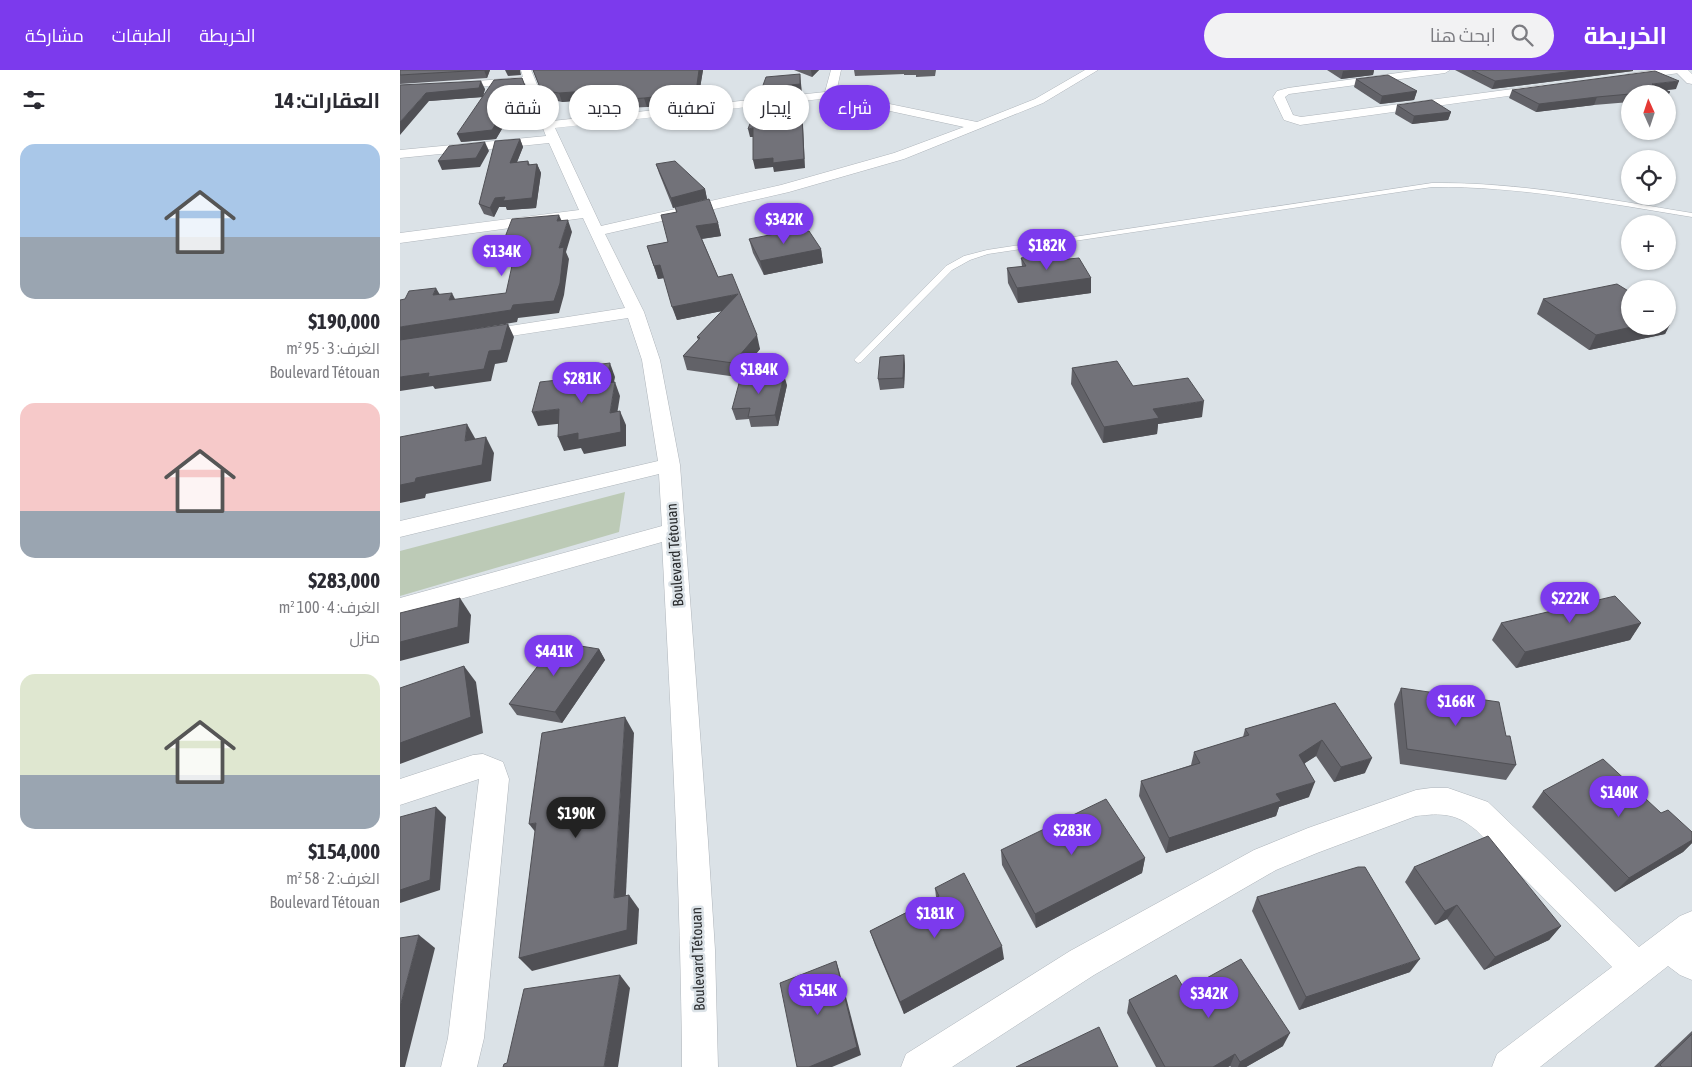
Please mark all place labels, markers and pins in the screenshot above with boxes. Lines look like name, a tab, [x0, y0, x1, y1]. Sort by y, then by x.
pin: $342K	[749, 202, 819, 245]
pin: $182K	[1012, 228, 1082, 271]
pin: $134K	[467, 234, 537, 277]
pin: $184K	[724, 352, 794, 395]
pin: $281K	[547, 362, 617, 404]
pin: $222K	[1535, 582, 1605, 624]
pin: $441K	[519, 634, 589, 677]
pin: $166K	[1421, 684, 1491, 727]
pin: $140K	[1584, 776, 1654, 818]
pin: $190K	[541, 796, 611, 839]
pin: $283K	[1037, 814, 1107, 856]
pin: $181K	[900, 896, 970, 939]
pin: $154K	[783, 974, 853, 1016]
pin: $342K	[1174, 976, 1244, 1019]

